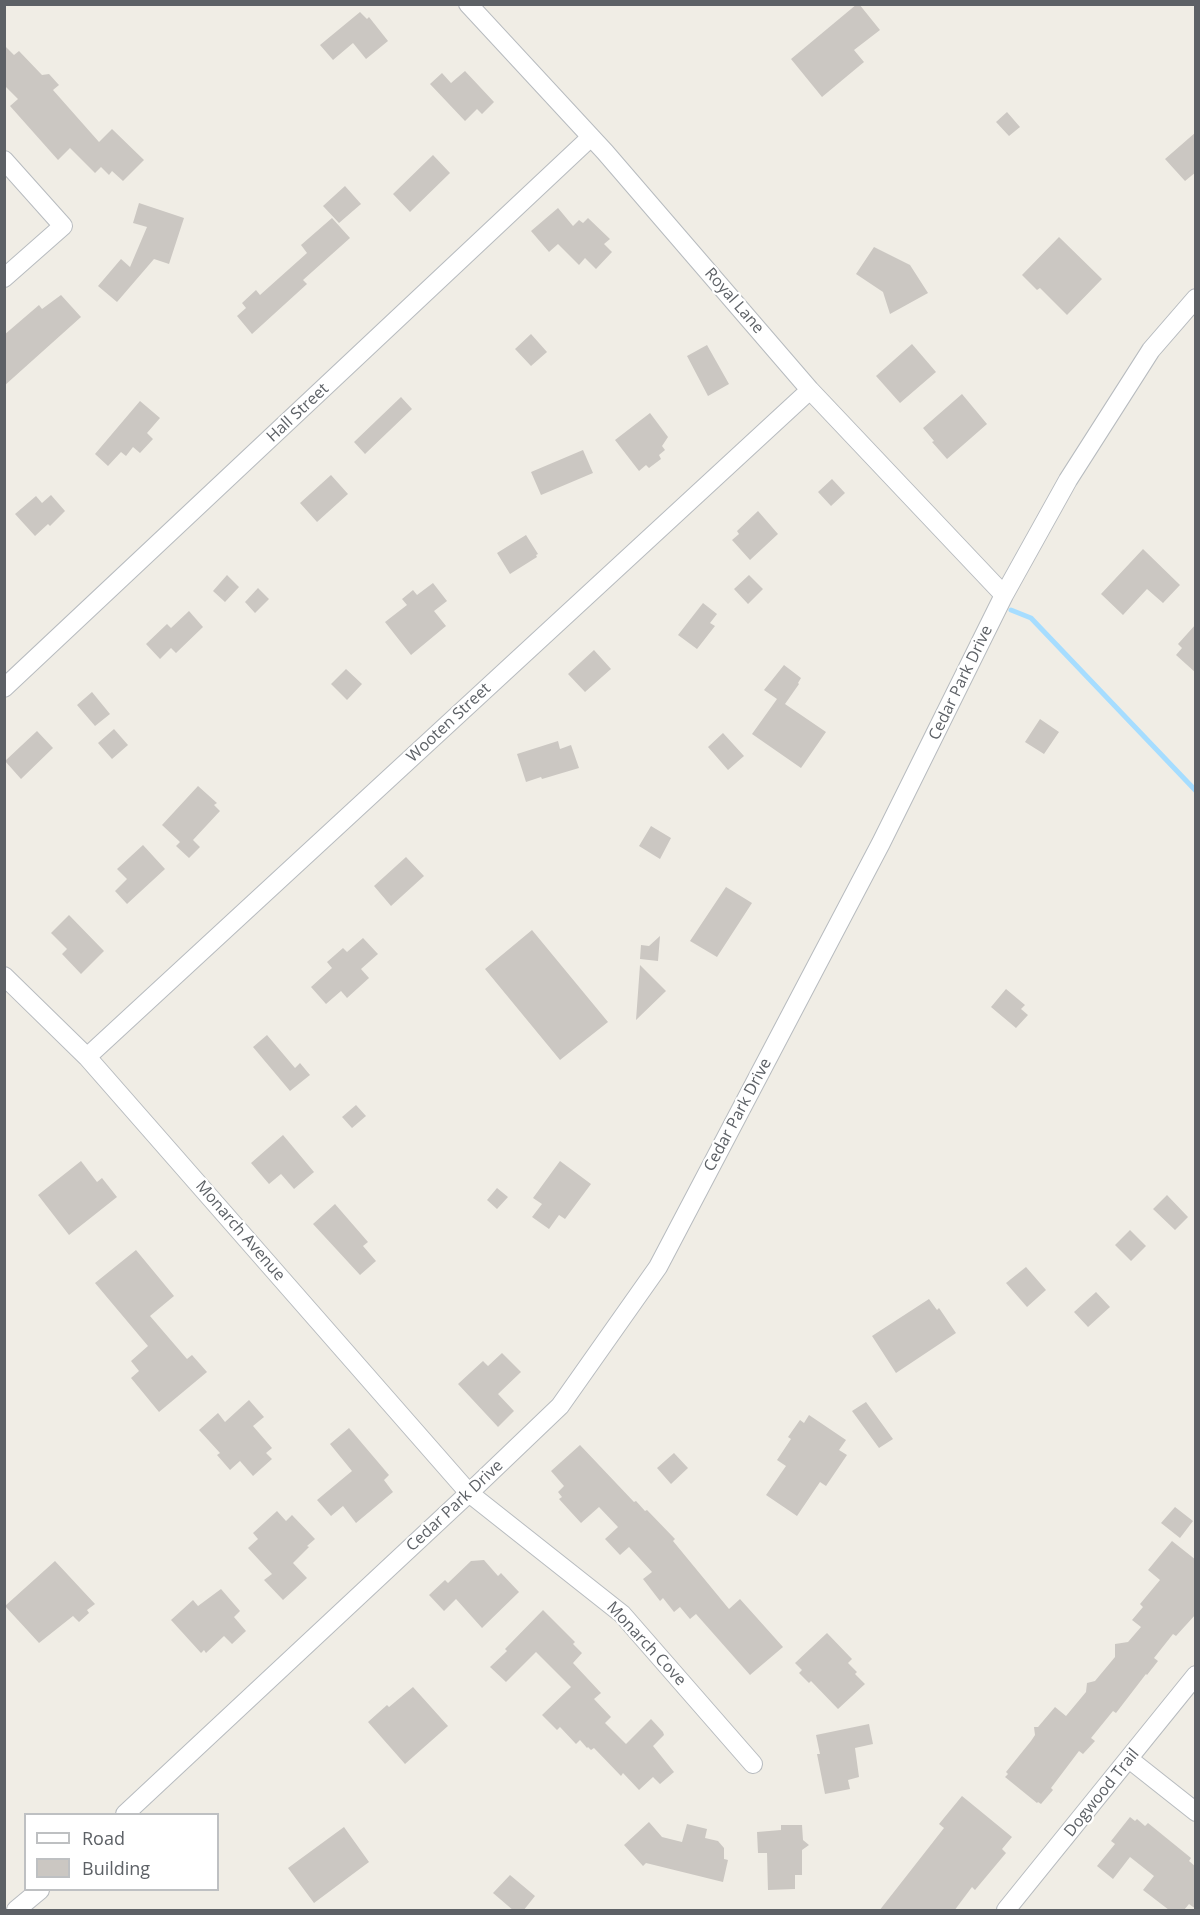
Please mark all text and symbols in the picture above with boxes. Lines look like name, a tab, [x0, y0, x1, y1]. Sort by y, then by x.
street label: Royal Lane	[700, 264, 768, 338]
street label: Hall Street	[263, 380, 333, 446]
street label: Cedar Park Drive	[925, 623, 997, 743]
street label: Wooten Street	[403, 679, 495, 767]
street label: Cedar Park Drive	[700, 1055, 776, 1175]
street label: Monarch Avenue	[191, 1177, 289, 1285]
street label: Cedar Park Drive	[403, 1456, 507, 1556]
street label: Monarch Cove	[602, 1598, 690, 1690]
street label: Dogwood Trail	[1061, 1745, 1143, 1841]
legend	[24, 1813, 219, 1891]
text: Road	[82, 1826, 125, 1850]
text: Building	[82, 1856, 150, 1880]

